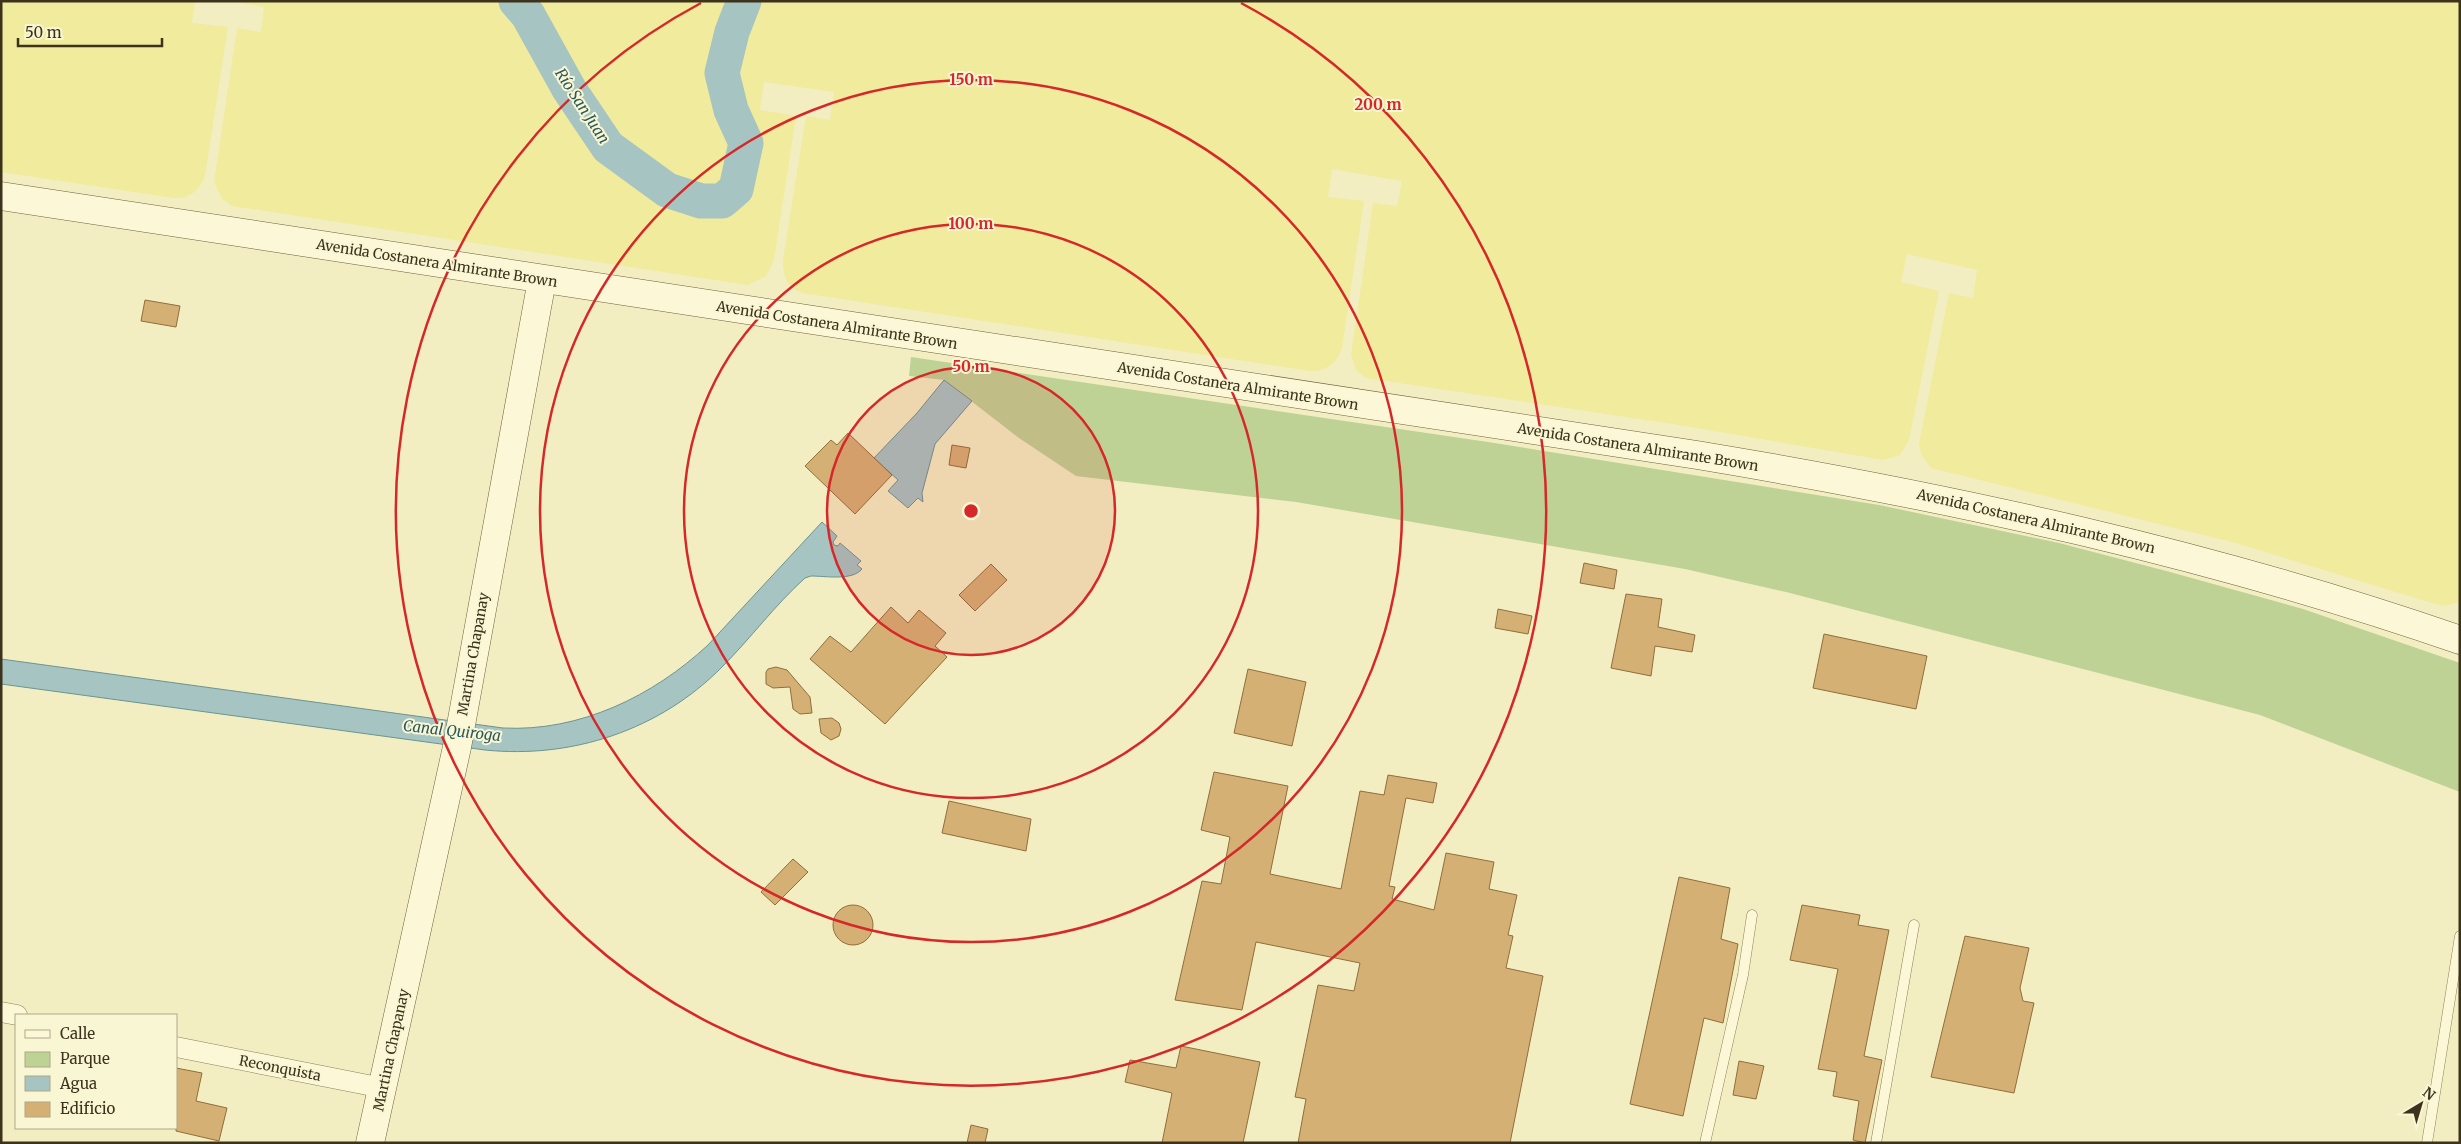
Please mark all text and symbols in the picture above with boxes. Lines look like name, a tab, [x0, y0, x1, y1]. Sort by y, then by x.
scale bar	[18, 15, 161, 47]
text: 50 m	[25, 23, 62, 42]
water label: Río San Juan	[551, 64, 614, 147]
text: 150 m	[949, 70, 993, 89]
text: 200 m	[1354, 95, 1402, 114]
text: 100 m	[949, 214, 993, 233]
street label: Avenida Costanera Almirante Brown	[314, 235, 559, 291]
street label: Avenida Costanera Almirante Brown	[714, 297, 959, 353]
text: 50 m	[952, 357, 990, 376]
street label: Avenida Costanera Almirante Brown	[1115, 358, 1360, 414]
street label: Avenida Costanera Almirante Brown	[1515, 419, 1760, 475]
street label: Avenida Costanera Almirante Brown	[1914, 485, 2157, 557]
centre of rings	[962, 502, 980, 520]
street label: Martina Chapanay	[453, 590, 493, 717]
water label: Canal Quiroga	[402, 716, 502, 745]
street label: Martina Chapanay	[369, 986, 413, 1113]
legend	[15, 1014, 178, 1129]
text: Calle	[60, 1024, 95, 1043]
text: Parque	[60, 1049, 110, 1068]
street label: Reconquista	[238, 1051, 323, 1085]
text: Agua	[59, 1074, 97, 1093]
north arrow	[2396, 1079, 2446, 1129]
text: N	[2419, 1083, 2439, 1104]
text: Edificio	[60, 1099, 116, 1118]

